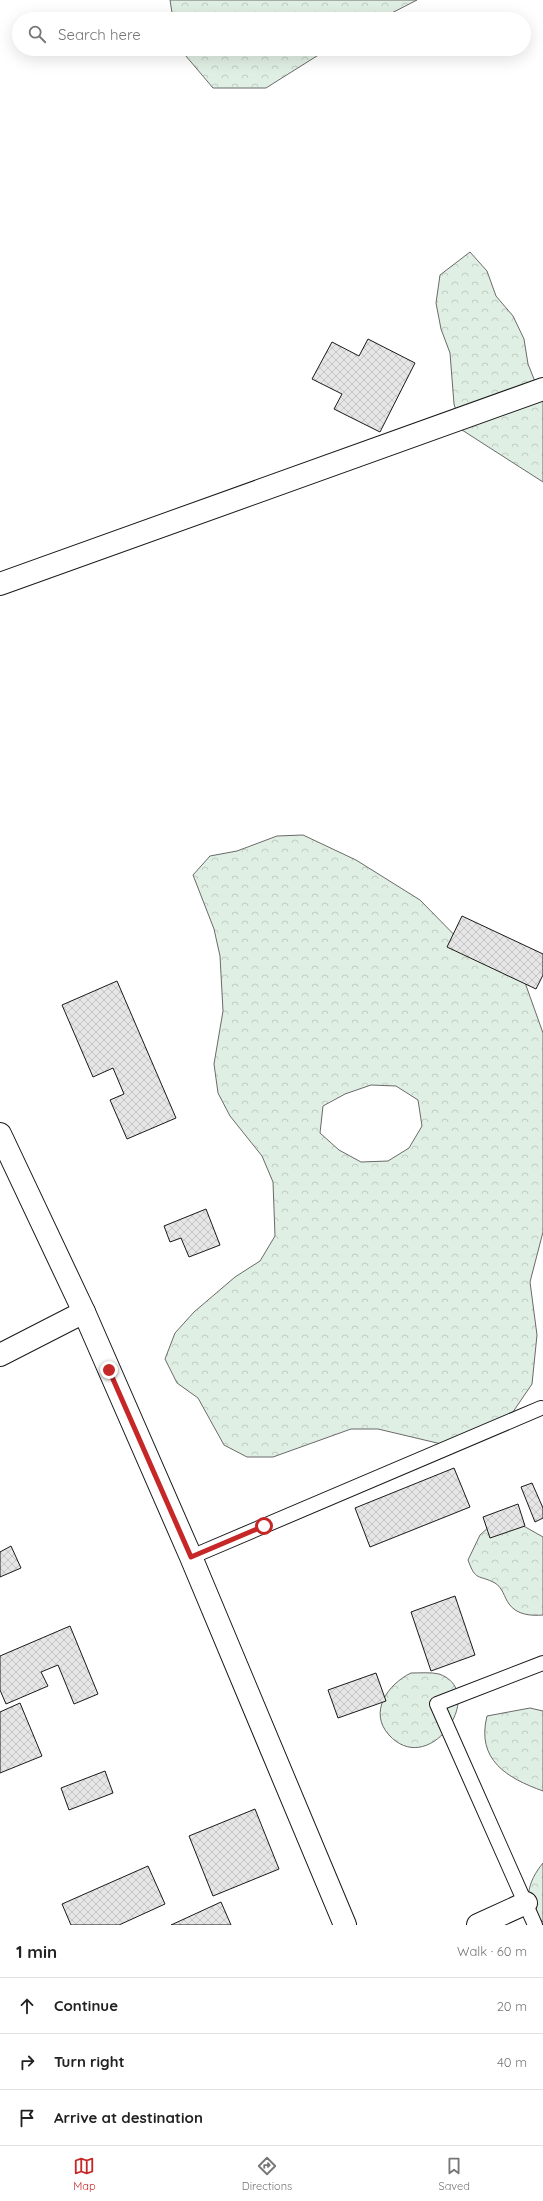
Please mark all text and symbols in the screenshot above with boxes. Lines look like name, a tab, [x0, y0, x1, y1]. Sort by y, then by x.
search box	[12, 12, 531, 56]
icon: search	[26, 23, 48, 45]
text: Search here	[58, 25, 141, 44]
route end	[100, 1361, 118, 1379]
route start	[255, 1517, 273, 1535]
text: 1 min	[16, 1941, 57, 1962]
text: Walk · 60 m	[457, 1943, 527, 1959]
icon: ahead	[16, 1995, 38, 2017]
text: Continue	[54, 1996, 118, 2015]
text: 20 m	[497, 1998, 527, 2014]
icon: right	[16, 2051, 38, 2073]
text: Turn right	[54, 2052, 125, 2071]
text: 40 m	[497, 2054, 527, 2070]
icon: arrive	[16, 2107, 38, 2129]
text: Arrive at destination	[54, 2108, 203, 2127]
tab: Map	[73, 2155, 96, 2193]
tab: Directions	[242, 2155, 292, 2193]
tab: Saved	[438, 2155, 470, 2193]

